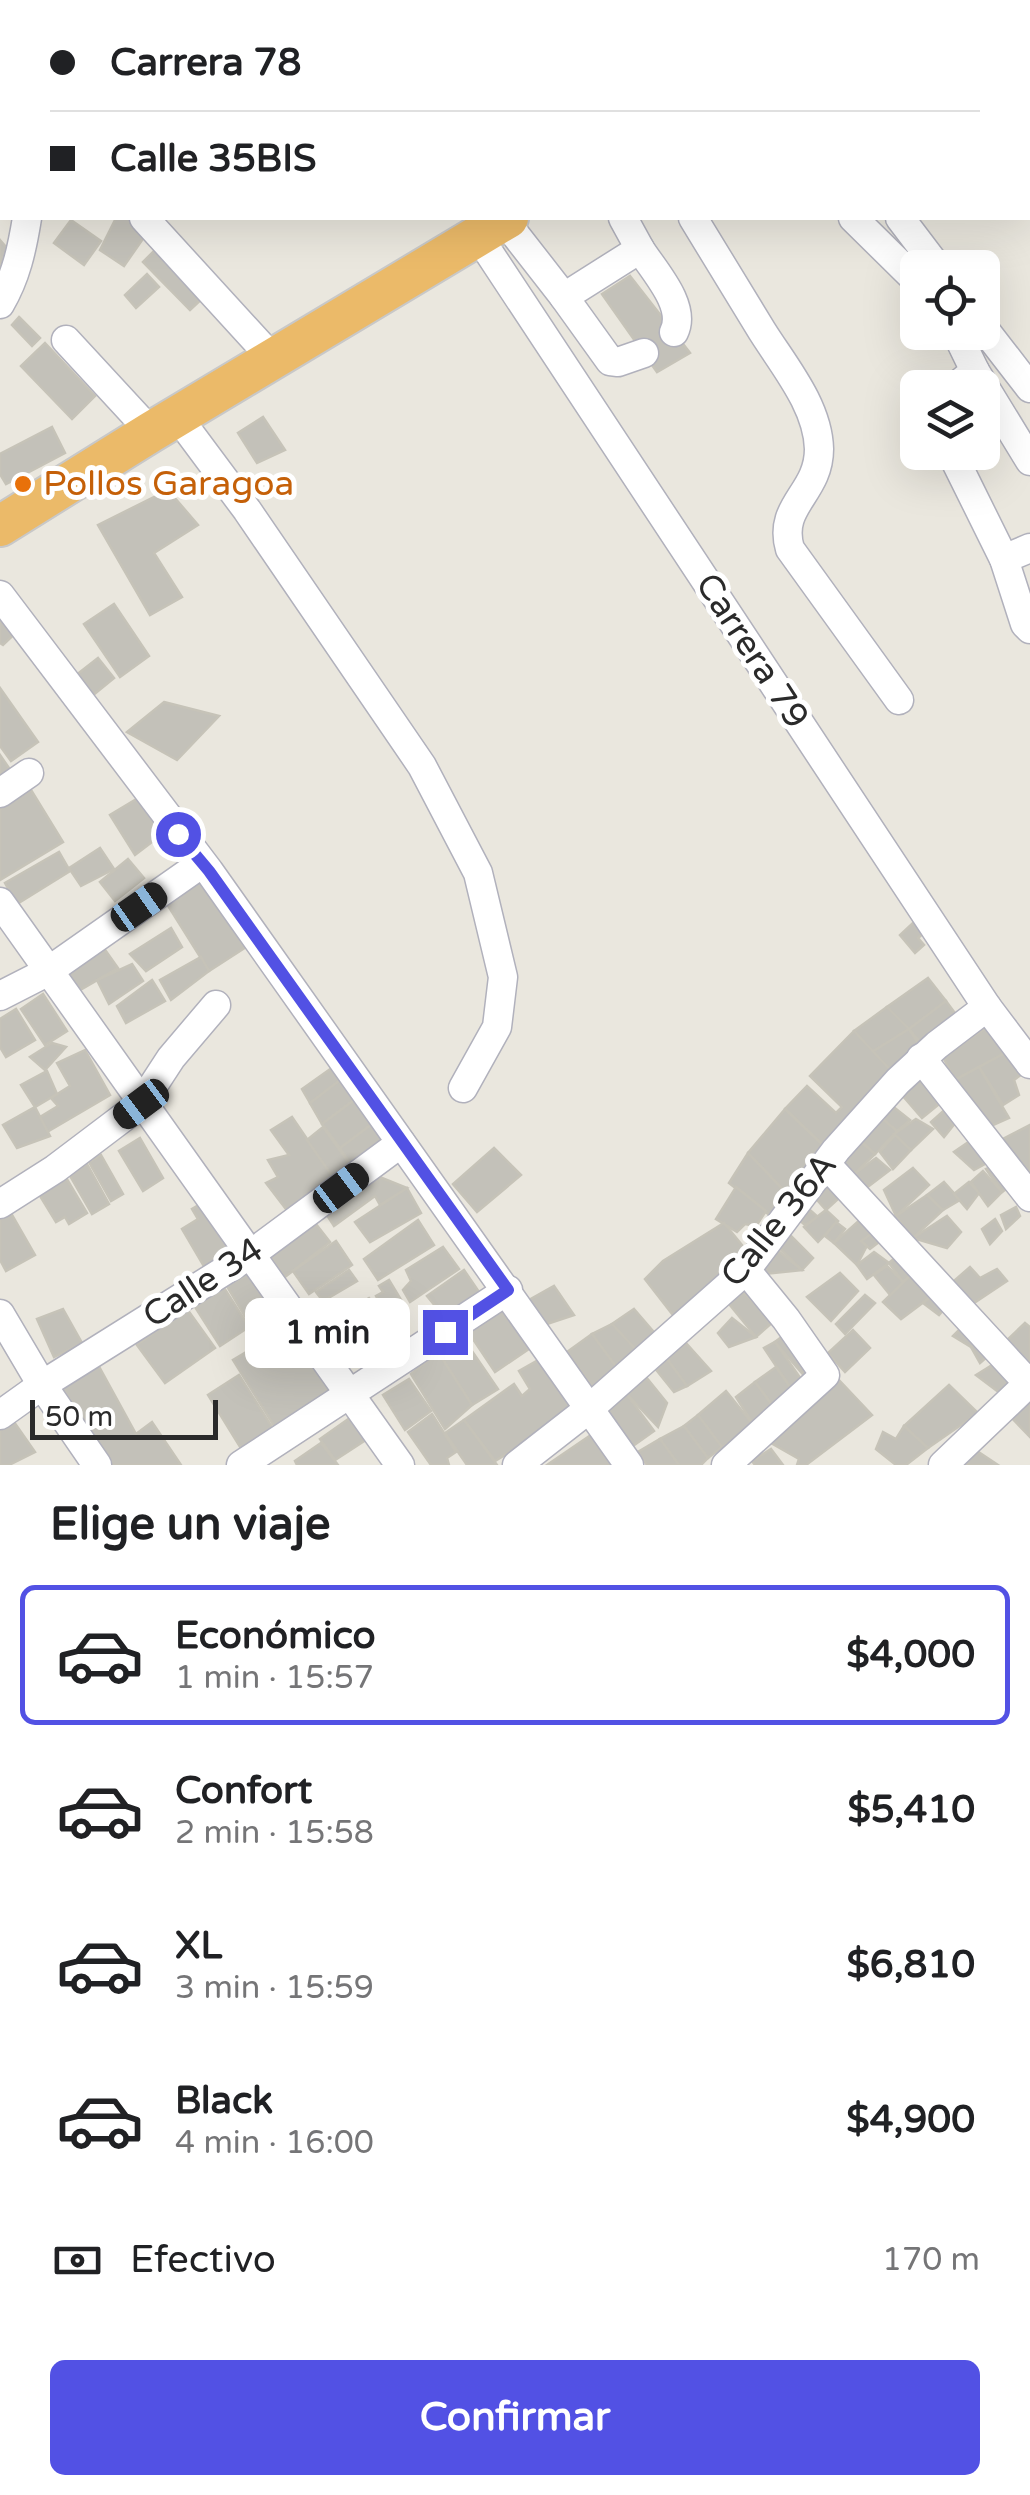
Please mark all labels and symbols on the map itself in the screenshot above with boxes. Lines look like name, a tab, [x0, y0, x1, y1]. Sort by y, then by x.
place label: Pollos Garagoa	[43, 463, 294, 505]
marker: Pollos Garagoa	[12, 473, 34, 495]
street label: Carrera 79	[686, 566, 818, 736]
route start	[156, 812, 201, 857]
car	[106, 878, 172, 936]
car	[108, 1074, 174, 1134]
street label: Calle 36A	[712, 1144, 846, 1296]
car	[308, 1158, 374, 1218]
street label: Calle 34	[135, 1229, 271, 1337]
callout: 1 min	[245, 1297, 410, 1367]
route end	[423, 1310, 468, 1355]
scale bar	[30, 1395, 218, 1440]

